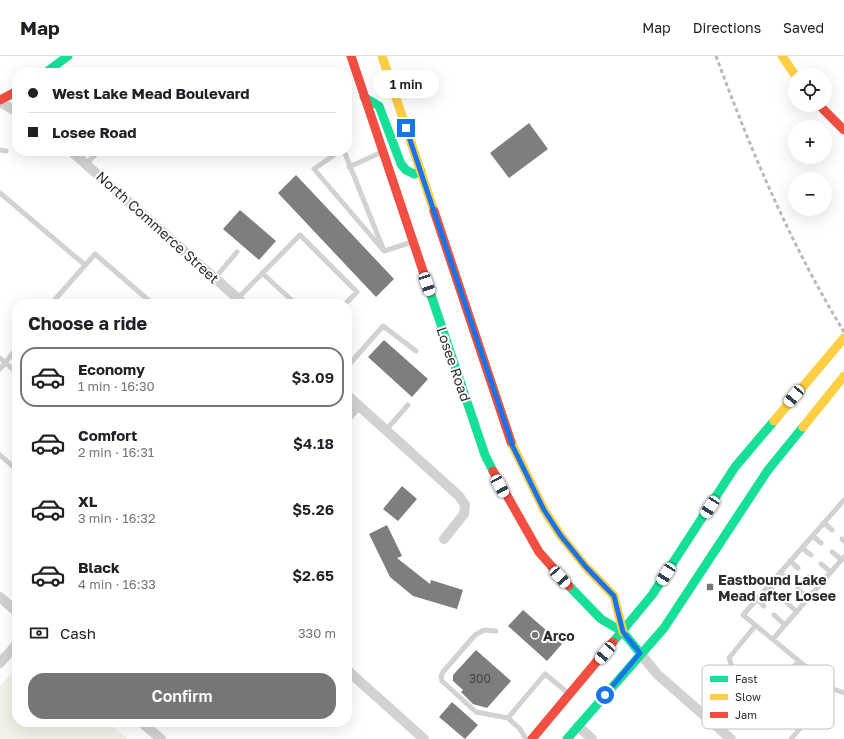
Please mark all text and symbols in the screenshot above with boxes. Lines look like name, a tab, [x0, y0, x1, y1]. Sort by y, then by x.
text: Map	[20, 16, 60, 39]
text: Map	[642, 19, 671, 36]
text: Directions	[693, 19, 761, 36]
text: Saved	[783, 19, 824, 36]
map controls	[788, 68, 832, 216]
button: locate	[788, 68, 832, 112]
callout: 1 min	[373, 70, 439, 98]
text: 1 min	[390, 76, 422, 92]
text: West Lake Mead Boulevard	[52, 84, 249, 102]
route end	[397, 119, 415, 137]
button: +	[788, 120, 832, 164]
text: Losee Road	[52, 123, 137, 141]
street label: North Commerce Street	[93, 167, 223, 287]
button: −	[788, 172, 832, 216]
car	[417, 271, 437, 297]
text: Choose a ride	[28, 312, 147, 334]
street label: Losee Road	[433, 324, 475, 404]
icon: car	[30, 359, 66, 395]
text: Economy	[78, 360, 145, 378]
text: $3.09	[291, 368, 334, 386]
text: 1 min · 16:30	[78, 378, 155, 394]
car	[782, 383, 806, 409]
icon: car	[30, 425, 66, 461]
text: Comfort	[78, 426, 137, 444]
text: $4.18	[293, 434, 334, 452]
text: 2 min · 16:31	[78, 444, 154, 460]
car	[489, 473, 511, 499]
icon: car	[30, 491, 66, 527]
text: XL	[78, 492, 97, 510]
car	[698, 494, 722, 520]
text: $5.26	[292, 500, 334, 518]
text: 3 min · 16:32	[78, 510, 155, 526]
icon: car	[30, 557, 66, 593]
text: Black	[78, 558, 120, 576]
car	[654, 561, 678, 587]
car	[548, 564, 572, 590]
text: $2.65	[292, 566, 334, 584]
place label: Eastbound Lake Mead after Losee	[718, 571, 836, 604]
text: 4 min · 16:33	[78, 576, 156, 592]
marker: Eastbound Lake Mead after Losee	[705, 582, 715, 592]
icon: cash	[28, 622, 50, 644]
text: Cash	[60, 624, 96, 642]
text: 330 m	[298, 625, 336, 641]
place label: Arco	[543, 627, 575, 644]
marker: Arco	[530, 630, 540, 640]
car	[593, 640, 617, 666]
legend	[702, 665, 834, 729]
house number: 300	[469, 671, 491, 686]
text: Fast	[735, 672, 758, 685]
button: Confirm	[28, 673, 336, 719]
route start	[596, 686, 614, 704]
text: Slow	[735, 690, 761, 703]
text: Jam	[735, 708, 757, 721]

